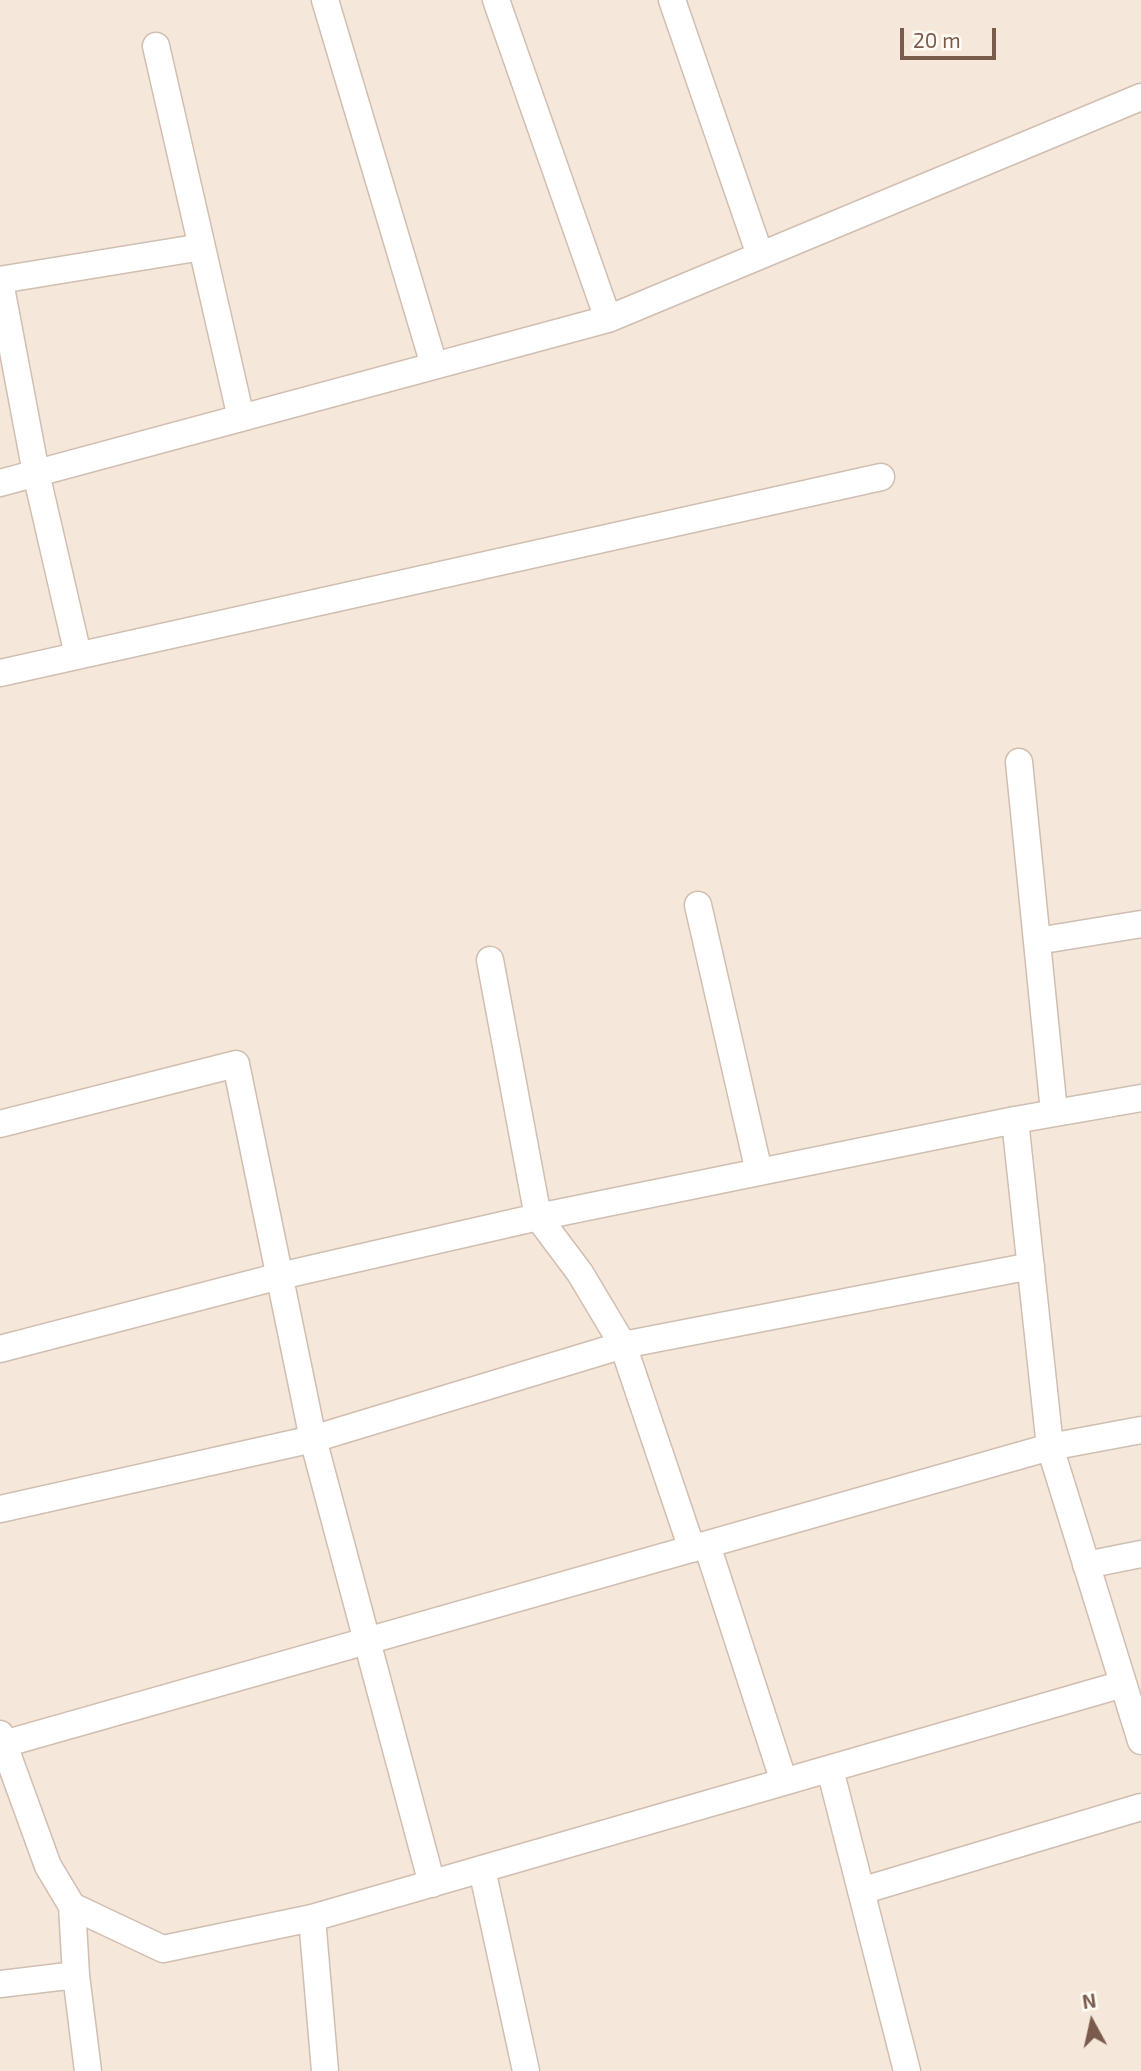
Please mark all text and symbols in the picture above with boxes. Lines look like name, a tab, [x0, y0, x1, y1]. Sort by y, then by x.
scale bar	[903, 14, 999, 58]
text: 20 m	[913, 27, 961, 52]
north arrow	[1057, 1987, 1127, 2057]
text: N	[1081, 1988, 1097, 2013]

